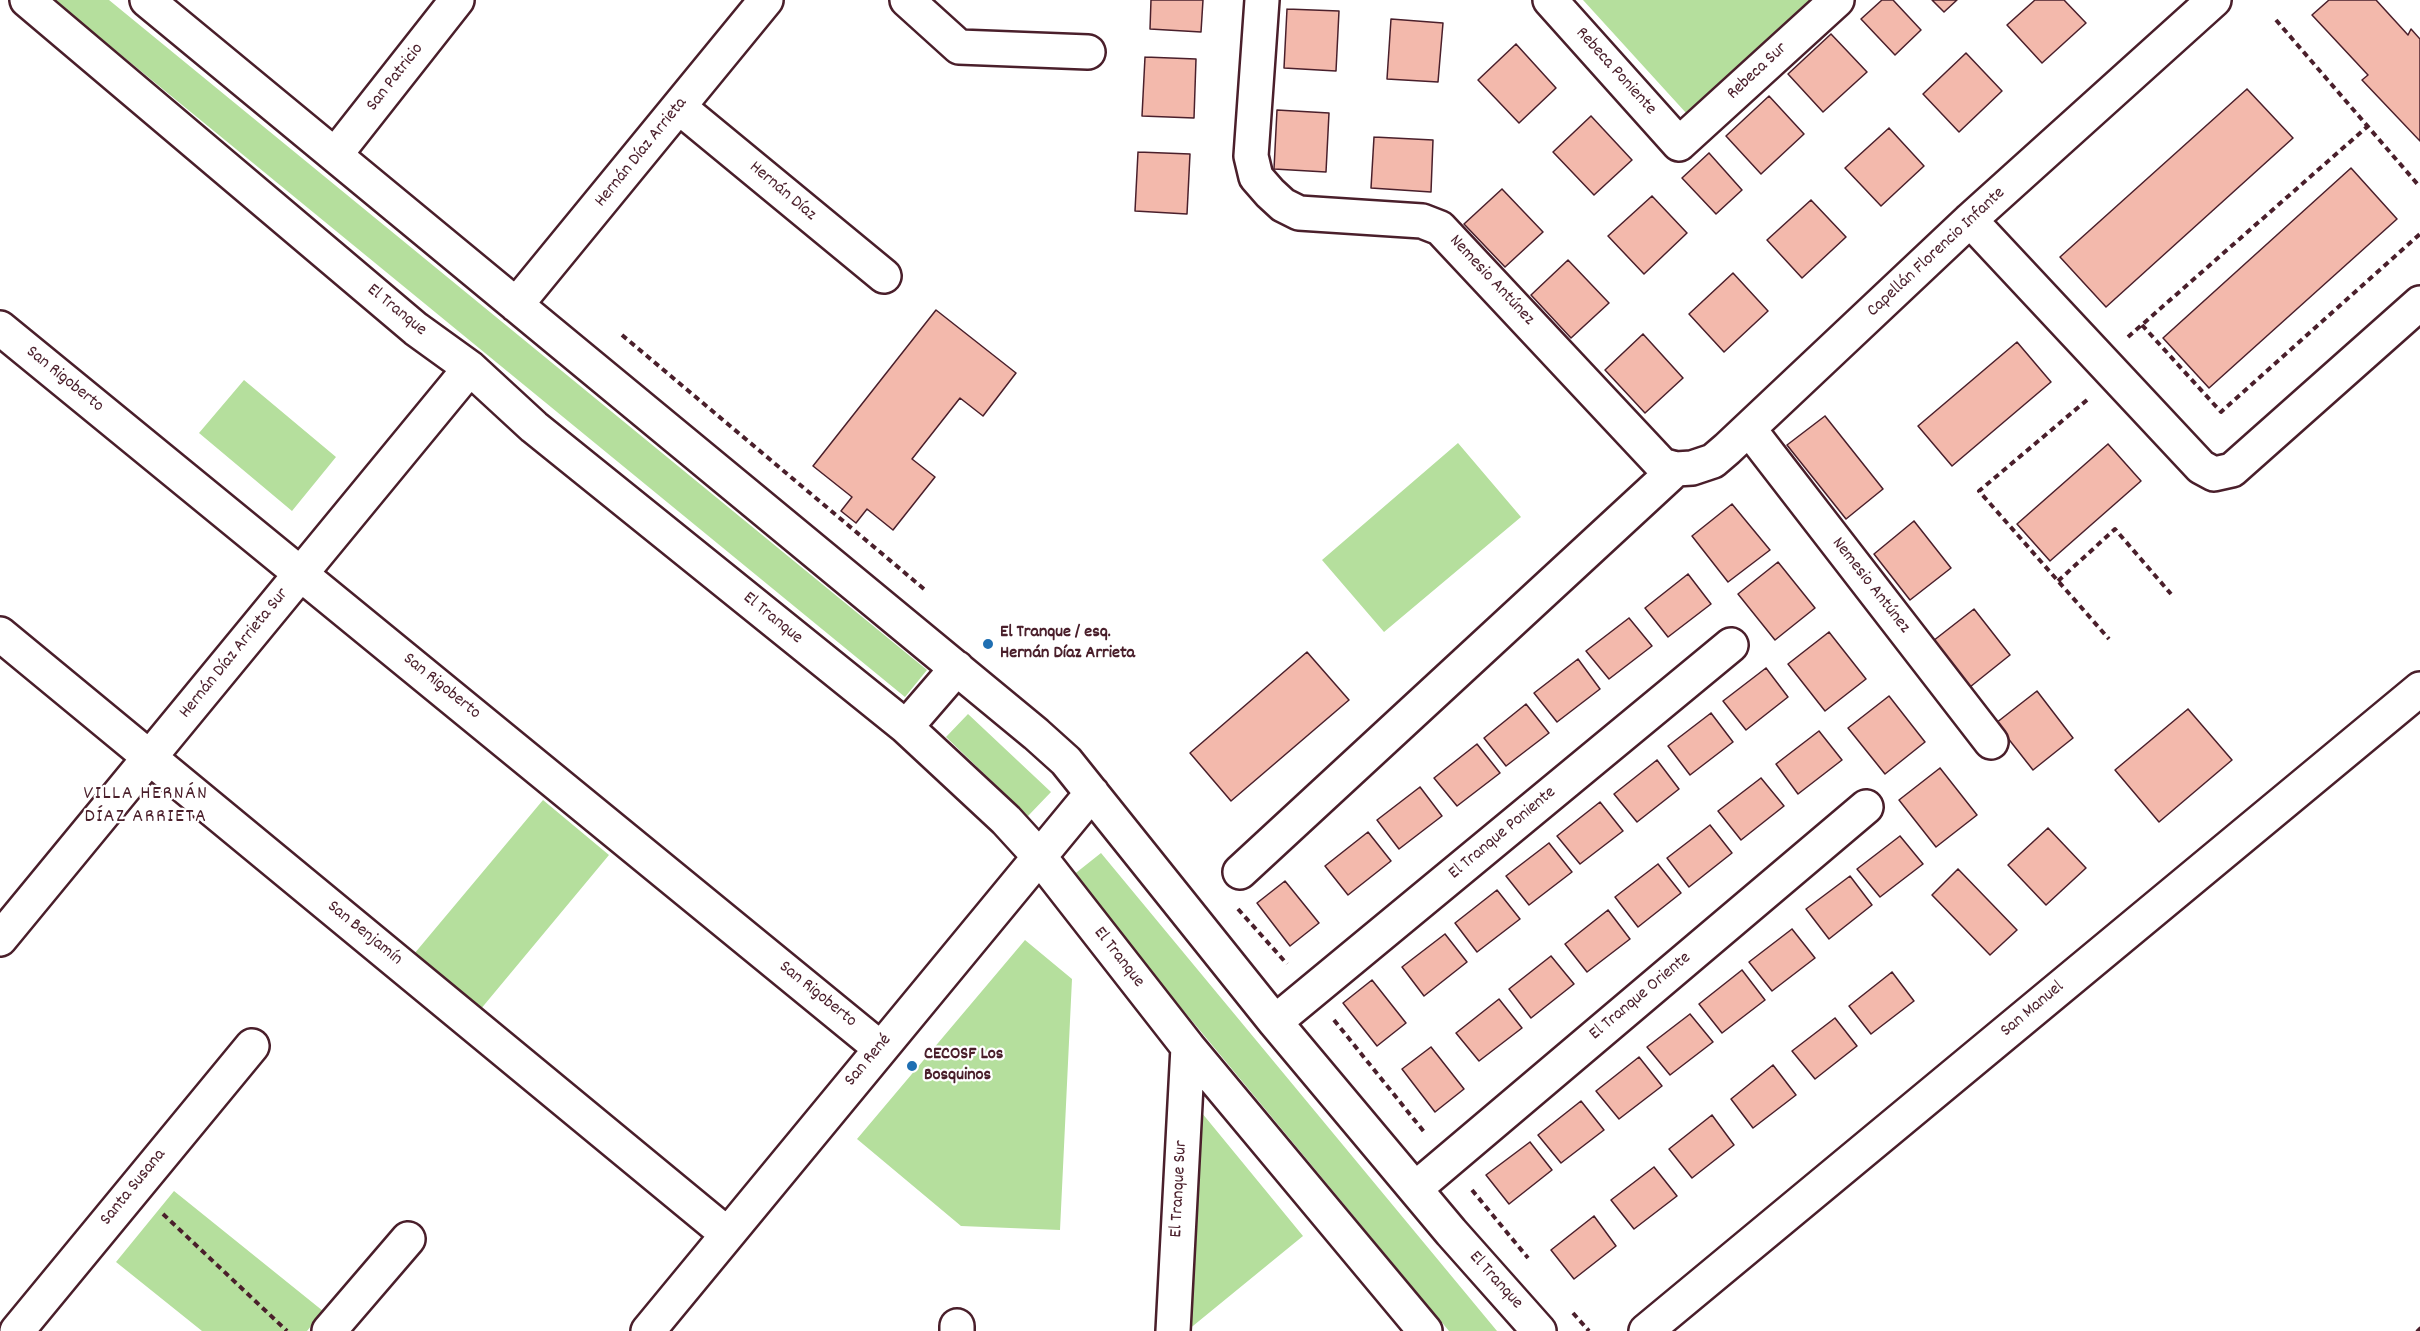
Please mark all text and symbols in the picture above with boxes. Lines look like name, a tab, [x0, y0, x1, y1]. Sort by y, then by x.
street label: Rebeca Poniente	[1570, 24, 1660, 120]
street label: Rebeca Sur	[1723, 39, 1793, 105]
street label: San Patricio	[363, 40, 429, 116]
street label: Hernán Díaz Arrieta	[591, 94, 693, 212]
street label: Hernán Díaz	[744, 158, 820, 226]
street label: Capellán Florencio Infante	[1863, 183, 2011, 323]
street label: Nemesio Antúnez	[1444, 231, 1538, 331]
street label: El Tranque	[362, 280, 430, 342]
street label: San Rigoberto	[21, 342, 107, 418]
street label: Nemesio Antúnez	[1826, 534, 1914, 638]
street label: Hernán Díaz Arrieta Sur	[176, 584, 294, 724]
street label: El Tranque	[738, 588, 806, 650]
place label: El Tranque / esq. Hernán Díaz Arrieta	[1000, 623, 1135, 666]
marker: El Tranque / esq. Hernán Díaz Arrieta	[981, 637, 995, 651]
street label: San Rigoberto	[398, 649, 484, 725]
district label: VILLA HERNÁN DÍAZ ARRIETA	[84, 783, 208, 830]
street label: El Tranque Poniente	[1445, 783, 1561, 885]
street label: San Benjamín	[322, 897, 406, 971]
street label: El Tranque	[1088, 923, 1148, 993]
street label: El Tranque Oriente	[1586, 948, 1696, 1046]
street label: San Rigoberto	[774, 957, 860, 1033]
street label: San Manuel	[1997, 977, 2069, 1043]
street label: San René	[841, 1030, 897, 1092]
place label: CECOSF Los Bosquinos	[924, 1045, 1003, 1088]
marker: CECOSF Los Bosquinos	[905, 1059, 919, 1073]
street label: El Tranque Sur	[1167, 1140, 1193, 1238]
street label: Santa Susana	[97, 1145, 171, 1231]
street label: El Tranque	[1463, 1247, 1527, 1315]

